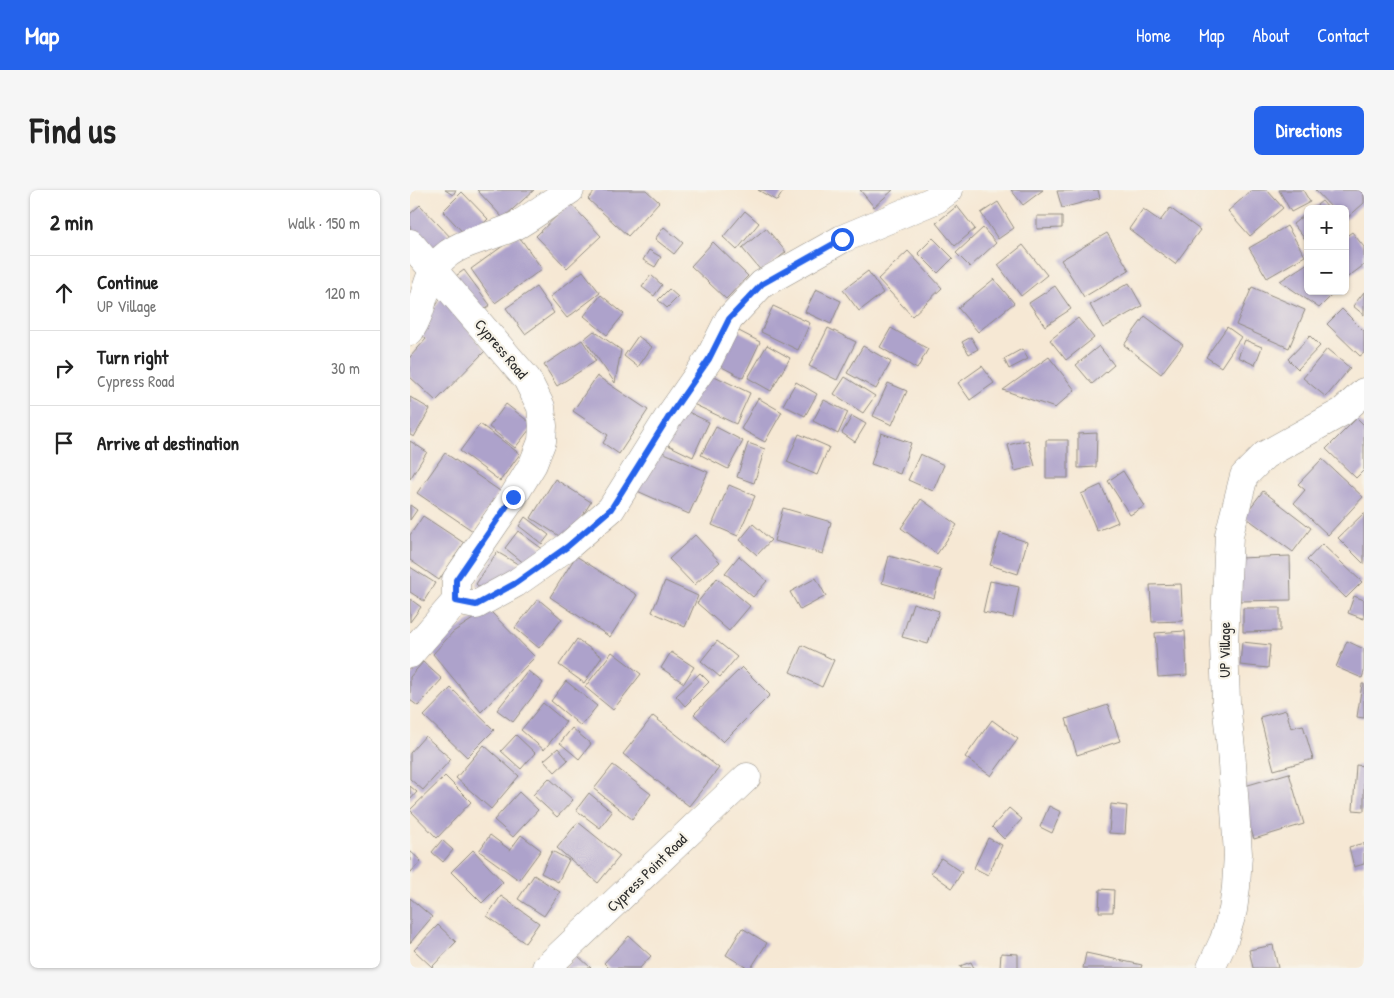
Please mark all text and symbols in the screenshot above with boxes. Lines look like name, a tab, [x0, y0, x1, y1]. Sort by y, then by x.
text: Map	[25, 19, 59, 51]
text: Home	[1136, 23, 1171, 48]
text: Map	[1199, 23, 1224, 48]
text: About	[1252, 23, 1289, 48]
text: Contact	[1317, 23, 1369, 48]
button: Directions	[1254, 106, 1364, 155]
text: Find us	[30, 107, 116, 154]
map controls	[1304, 205, 1349, 295]
button: +	[1304, 205, 1349, 250]
text: 2 min	[50, 208, 93, 237]
text: Walk · 150 m	[288, 212, 360, 234]
route start	[831, 228, 854, 251]
button: −	[1304, 250, 1349, 295]
text: Continue	[97, 269, 158, 295]
icon: ahead	[50, 279, 78, 307]
text: 120 m	[325, 282, 360, 304]
text: UP Village	[97, 295, 156, 317]
street label: Cypress Road	[470, 314, 533, 383]
text: Turn right	[97, 344, 168, 370]
icon: right	[50, 354, 78, 382]
text: 30 m	[331, 357, 360, 379]
text: Cypress Road	[97, 370, 174, 392]
icon: arrive	[50, 429, 78, 457]
text: Arrive at destination	[97, 430, 239, 456]
route end	[502, 486, 525, 509]
street label: UP Village	[1214, 622, 1235, 678]
street label: Cypress Point Road	[602, 829, 692, 916]

